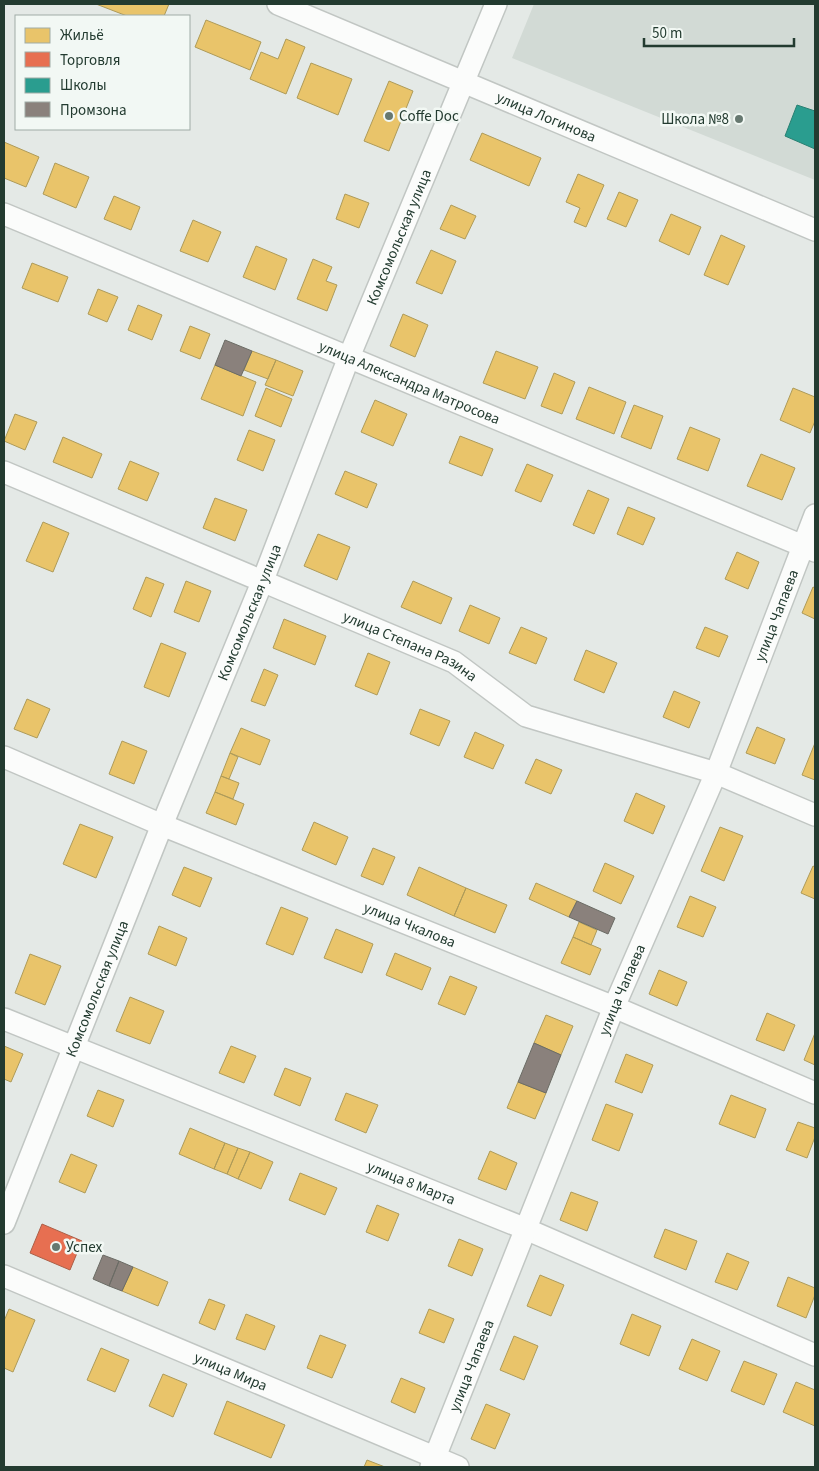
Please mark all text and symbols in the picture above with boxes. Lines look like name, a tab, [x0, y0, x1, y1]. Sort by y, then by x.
legend	[15, 15, 190, 130]
scale bar	[644, 15, 794, 47]
text: 50 m	[652, 23, 682, 44]
text: Жильё	[60, 25, 104, 46]
text: Торговля	[60, 50, 120, 71]
text: Школы	[60, 75, 107, 96]
street label: улица Логинова	[493, 87, 599, 148]
text: Промзона	[60, 100, 127, 121]
place label: Coffe Doc	[399, 106, 459, 127]
place label: Школа №8	[661, 109, 729, 130]
marker: Coffe Doc	[383, 110, 395, 122]
marker: Школа №8	[733, 113, 745, 125]
street label: Комсомольская улица	[362, 166, 437, 309]
street label: улица Александра Матросова	[315, 336, 503, 430]
street label: Комсомольская улица	[213, 541, 287, 684]
street label: улица Чапаева	[750, 566, 804, 665]
street label: улица Степана Разина	[340, 606, 481, 687]
street label: улица Чкалова	[360, 897, 459, 953]
street label: Комсомольская улица	[61, 917, 134, 1061]
street label: улица Чапаева	[594, 941, 651, 1039]
street label: улица 8 Марта	[364, 1156, 458, 1211]
place label: Успех	[66, 1237, 103, 1258]
marker: Успех	[50, 1241, 62, 1253]
street label: улица Чапаева	[444, 1317, 500, 1415]
street label: улица Мира	[191, 1347, 270, 1397]

